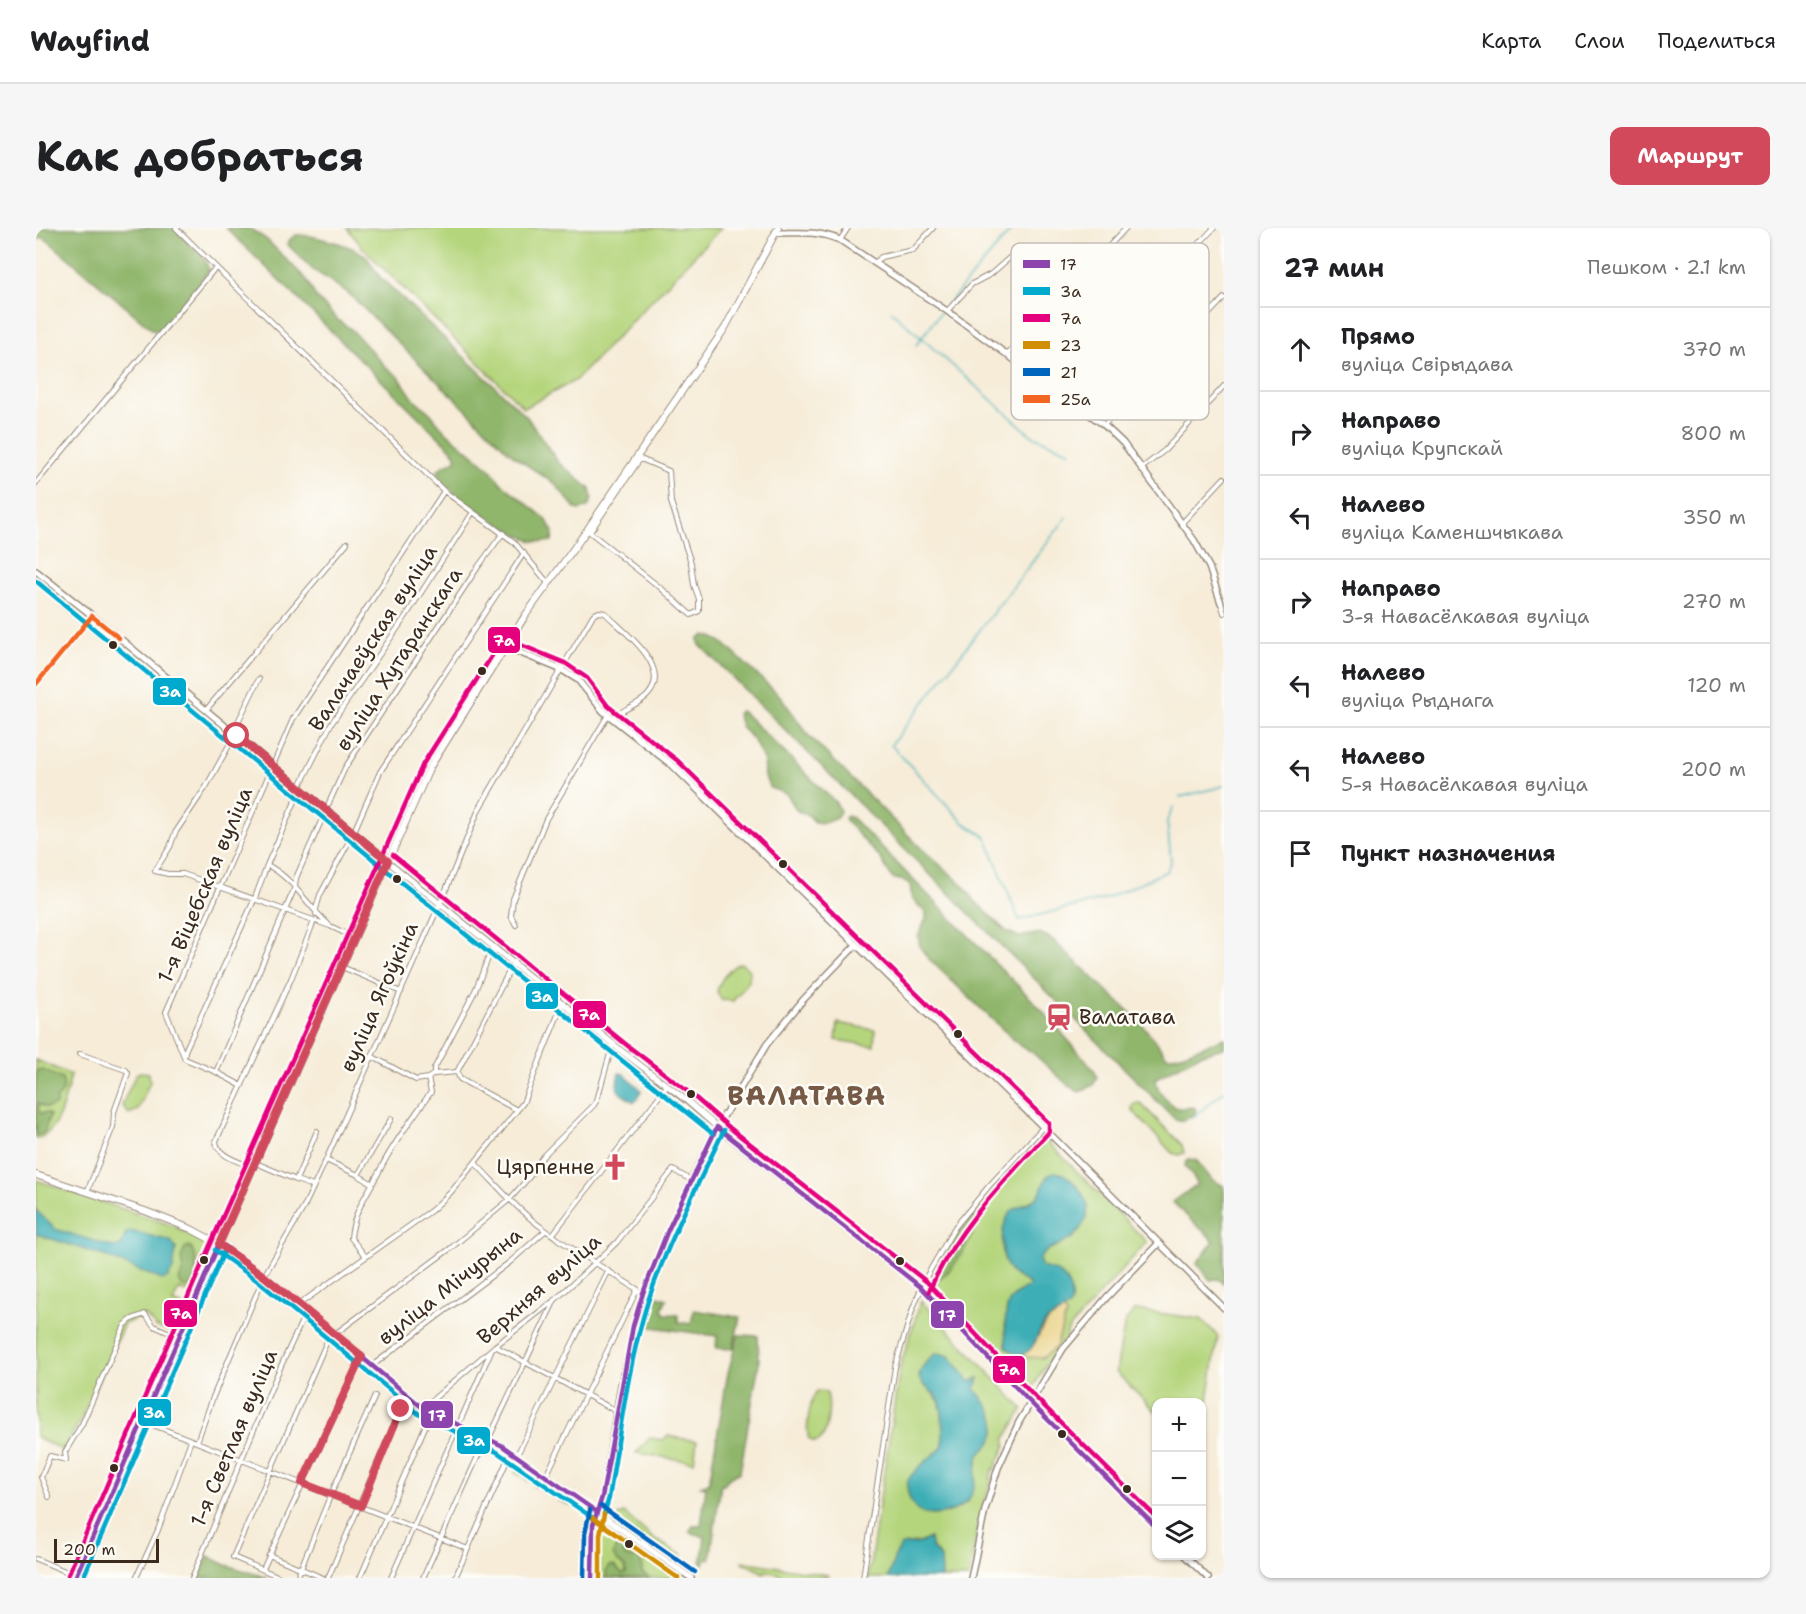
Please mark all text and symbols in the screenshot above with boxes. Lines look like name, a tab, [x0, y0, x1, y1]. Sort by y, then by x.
text: Wayfind	[30, 22, 150, 60]
text: Карта	[1481, 27, 1541, 55]
text: Слои	[1574, 27, 1625, 55]
text: Поделиться	[1658, 27, 1776, 55]
button: Маршрут	[1610, 127, 1770, 185]
text: Как добраться	[36, 128, 364, 184]
legend	[1011, 243, 1209, 420]
text: 27 мин	[1284, 250, 1384, 285]
text: 17	[1060, 254, 1077, 275]
text: Пешком · 2.1 km	[1587, 254, 1746, 280]
text: 3а	[1060, 281, 1081, 302]
text: 7а	[1060, 308, 1081, 329]
text: Прямо	[1341, 322, 1415, 351]
icon: ahead	[1284, 333, 1317, 366]
text: 23	[1060, 335, 1082, 356]
text: 370 m	[1682, 336, 1746, 362]
text: вуліца Свірыдава	[1341, 351, 1513, 377]
text: 21	[1060, 362, 1077, 383]
text: 25а	[1060, 389, 1091, 410]
text: Направо	[1341, 406, 1441, 435]
icon: right	[1284, 417, 1317, 450]
text: 800 m	[1681, 420, 1746, 446]
text: вуліца Крупскай	[1341, 435, 1503, 461]
text: Налево	[1341, 490, 1425, 519]
icon: left	[1284, 501, 1317, 534]
text: 350 m	[1682, 504, 1746, 530]
text: вуліца Каменшчыкава	[1341, 519, 1563, 545]
street label: Валачаеўская вуліца	[302, 539, 444, 737]
street label: вуліца Хутаранскага	[329, 562, 469, 756]
text: Направо	[1341, 574, 1441, 603]
icon: right	[1284, 585, 1317, 618]
text: 270 m	[1682, 588, 1746, 614]
text: 3-я Навасёлкавая вуліца	[1341, 603, 1590, 629]
line badge: 7а	[487, 626, 521, 654]
text: 7а	[493, 630, 515, 651]
unlabelled marker	[107, 639, 119, 651]
text: Налево	[1341, 658, 1425, 687]
unlabelled marker	[476, 665, 488, 677]
icon: left	[1284, 669, 1317, 702]
text: 120 m	[1687, 672, 1746, 698]
line badge: 3а	[152, 677, 187, 706]
text: 3а	[159, 681, 181, 702]
text: вуліца Рыднага	[1341, 687, 1494, 713]
route start	[223, 722, 249, 748]
text: Налево	[1341, 742, 1425, 771]
icon: left	[1284, 753, 1317, 786]
text: 200 m	[1681, 756, 1746, 782]
text: 5-я Навасёлкавая вуліца	[1341, 771, 1588, 797]
street label: 1-я Віцебская вуліца	[151, 783, 259, 987]
icon: arrive	[1284, 837, 1317, 870]
text: Пункт назначения	[1341, 839, 1555, 868]
unlabelled marker	[777, 858, 789, 870]
unlabelled marker	[391, 873, 403, 885]
street label: вуліца Ягоўкіна	[333, 918, 425, 1076]
line badge: 3а	[525, 982, 559, 1010]
text: 3а	[531, 986, 553, 1007]
line badge: 7а	[572, 1000, 607, 1029]
station icon: Валатава	[1044, 1002, 1074, 1032]
place label: Валатава	[1079, 1003, 1175, 1031]
text: 7а	[578, 1004, 600, 1025]
unlabelled marker	[952, 1028, 964, 1040]
district label: ВАЛАТАВА	[727, 1077, 887, 1114]
unlabelled marker	[685, 1088, 697, 1100]
church icon: Цярпенне	[600, 1152, 630, 1182]
place label: Цярпенне	[496, 1153, 595, 1181]
street label: вуліца Мічурына	[372, 1221, 528, 1351]
street label: Верхняя вуліца	[471, 1227, 607, 1351]
unlabelled marker	[198, 1254, 210, 1266]
unlabelled marker	[894, 1255, 906, 1267]
line badge: 7а	[163, 1299, 198, 1328]
line badge: 17	[930, 1300, 965, 1329]
text: 7а	[170, 1303, 192, 1324]
text: 17	[938, 1305, 956, 1326]
street label: 1-я Светлая вуліца	[184, 1345, 284, 1531]
line badge: 7а	[992, 1355, 1026, 1384]
text: 7а	[998, 1359, 1020, 1380]
route end	[387, 1395, 413, 1421]
line badge: 3а	[137, 1398, 172, 1427]
map controls	[1152, 1398, 1206, 1560]
button: +	[1152, 1398, 1206, 1452]
line badge: 17	[420, 1400, 454, 1429]
text: 3а	[143, 1402, 165, 1423]
text: 17	[428, 1405, 446, 1426]
line badge: 3а	[456, 1426, 491, 1455]
unlabelled marker	[1056, 1428, 1068, 1440]
text: 3а	[463, 1430, 485, 1451]
button: −	[1152, 1452, 1206, 1506]
unlabelled marker	[108, 1462, 120, 1474]
unlabelled marker	[1121, 1483, 1133, 1495]
button: layers	[1152, 1506, 1206, 1560]
scale bar	[54, 1536, 159, 1564]
unlabelled marker	[623, 1538, 635, 1550]
text: 200 m	[63, 1539, 115, 1560]

